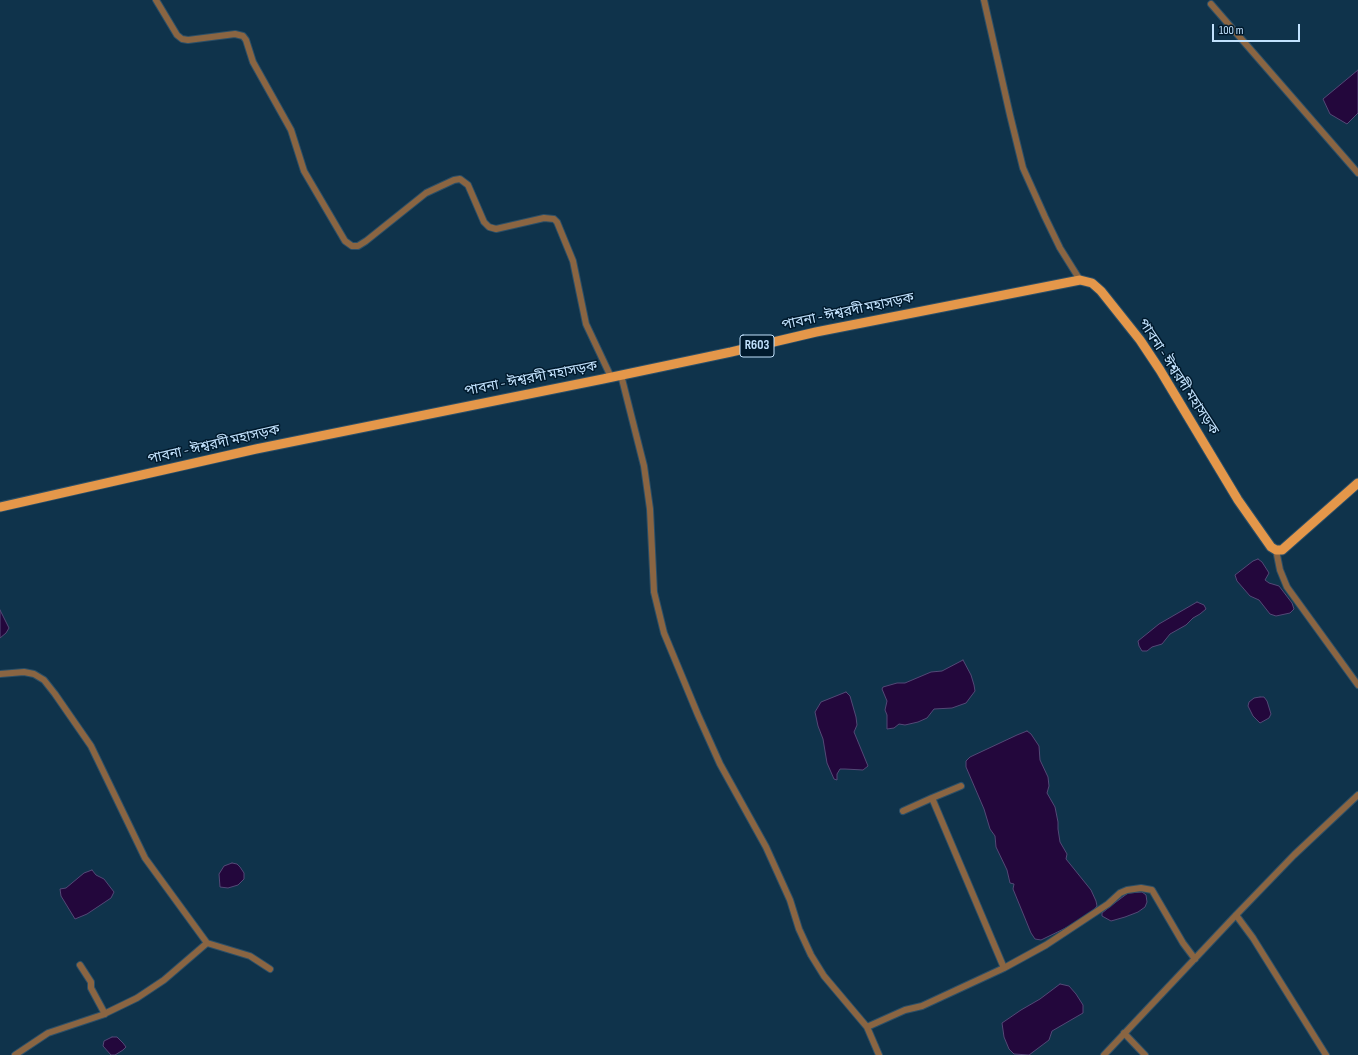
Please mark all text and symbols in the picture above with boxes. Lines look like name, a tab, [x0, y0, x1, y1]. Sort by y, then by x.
scale bar	[1214, 16, 1302, 42]
text: 100 m	[1219, 23, 1244, 38]
street label: পাবনা - ঈশ্বরদী মহাসড়ক	[780, 290, 916, 334]
street label: পাবনা - ঈশ্বরদী মহাসড়ক	[1134, 316, 1222, 438]
road number: R603	[740, 335, 774, 357]
street label: পাবনা - ঈশ্বরদী মহাসড়ক	[463, 358, 599, 400]
street label: পাবনা - ঈশ্বরদী মহাসড়ক	[146, 422, 282, 468]

